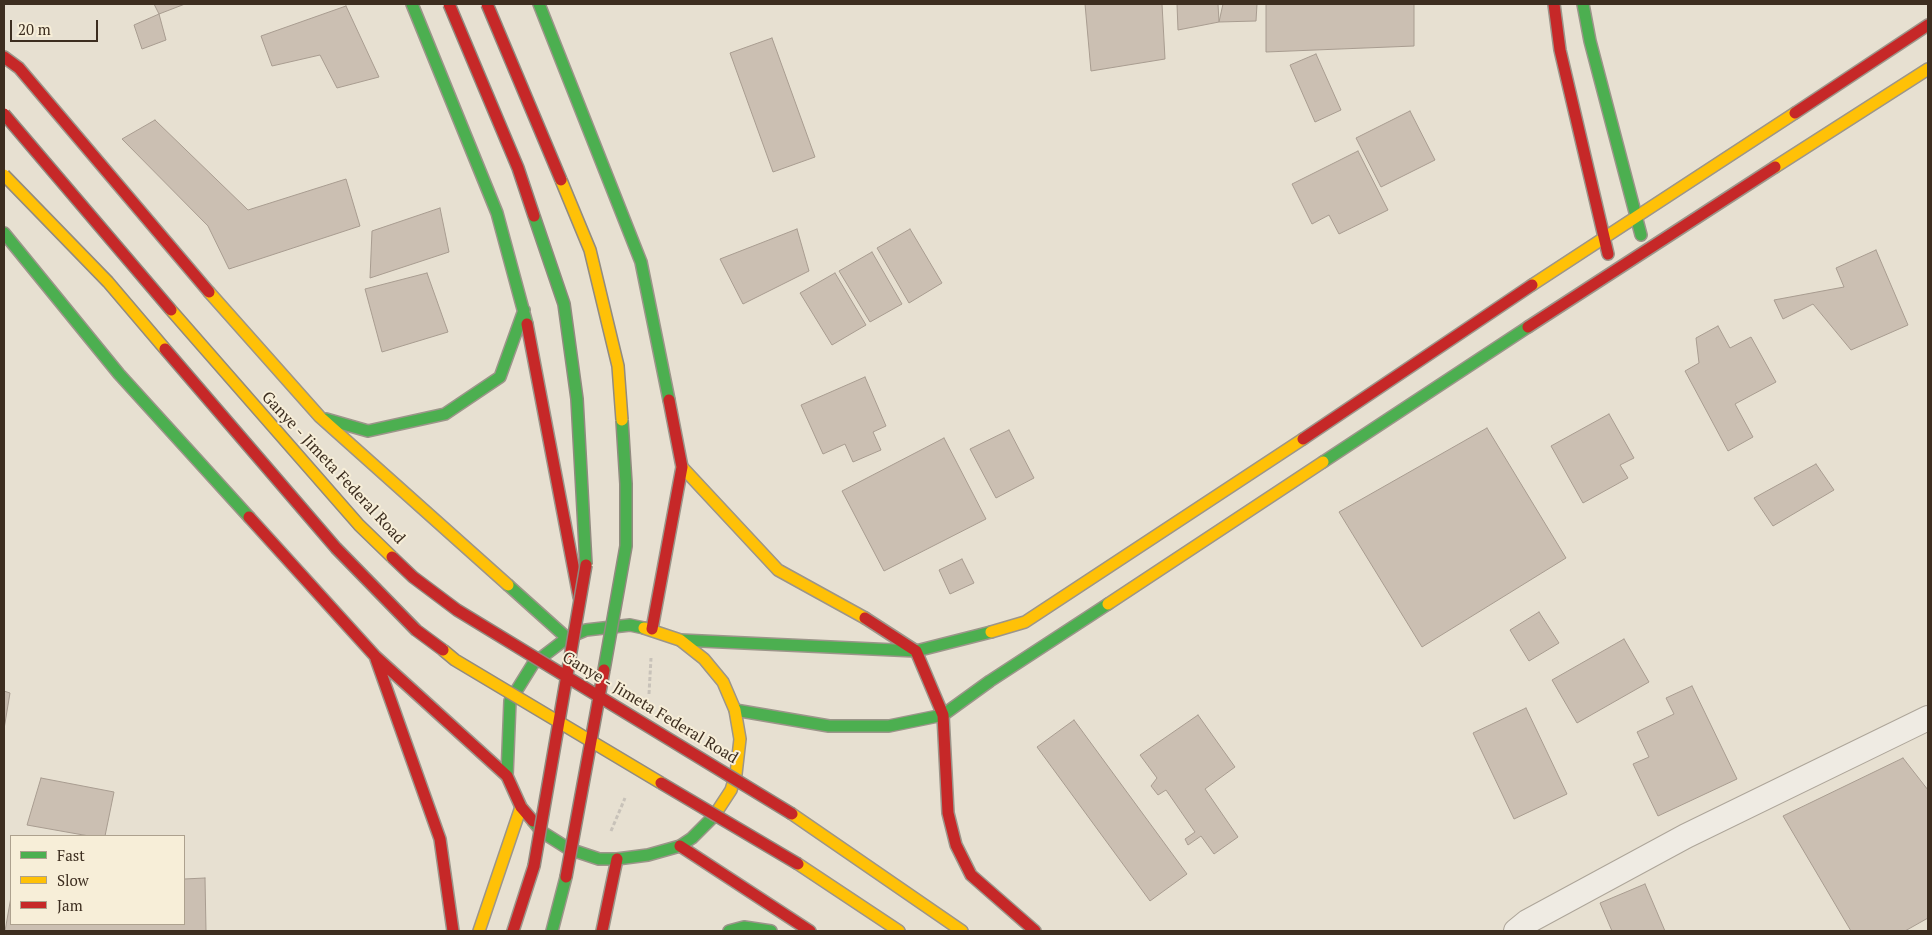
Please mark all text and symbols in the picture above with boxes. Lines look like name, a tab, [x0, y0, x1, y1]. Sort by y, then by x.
scale bar	[12, 10, 100, 42]
text: 20 m	[18, 19, 51, 39]
street label: Ganye - Jimeta Federal Road	[257, 388, 409, 548]
street label: Ganye - Jimeta Federal Road	[559, 648, 741, 768]
legend	[10, 835, 185, 925]
text: Fast	[57, 845, 85, 865]
text: Slow	[57, 870, 89, 890]
text: Jam	[57, 895, 83, 915]

